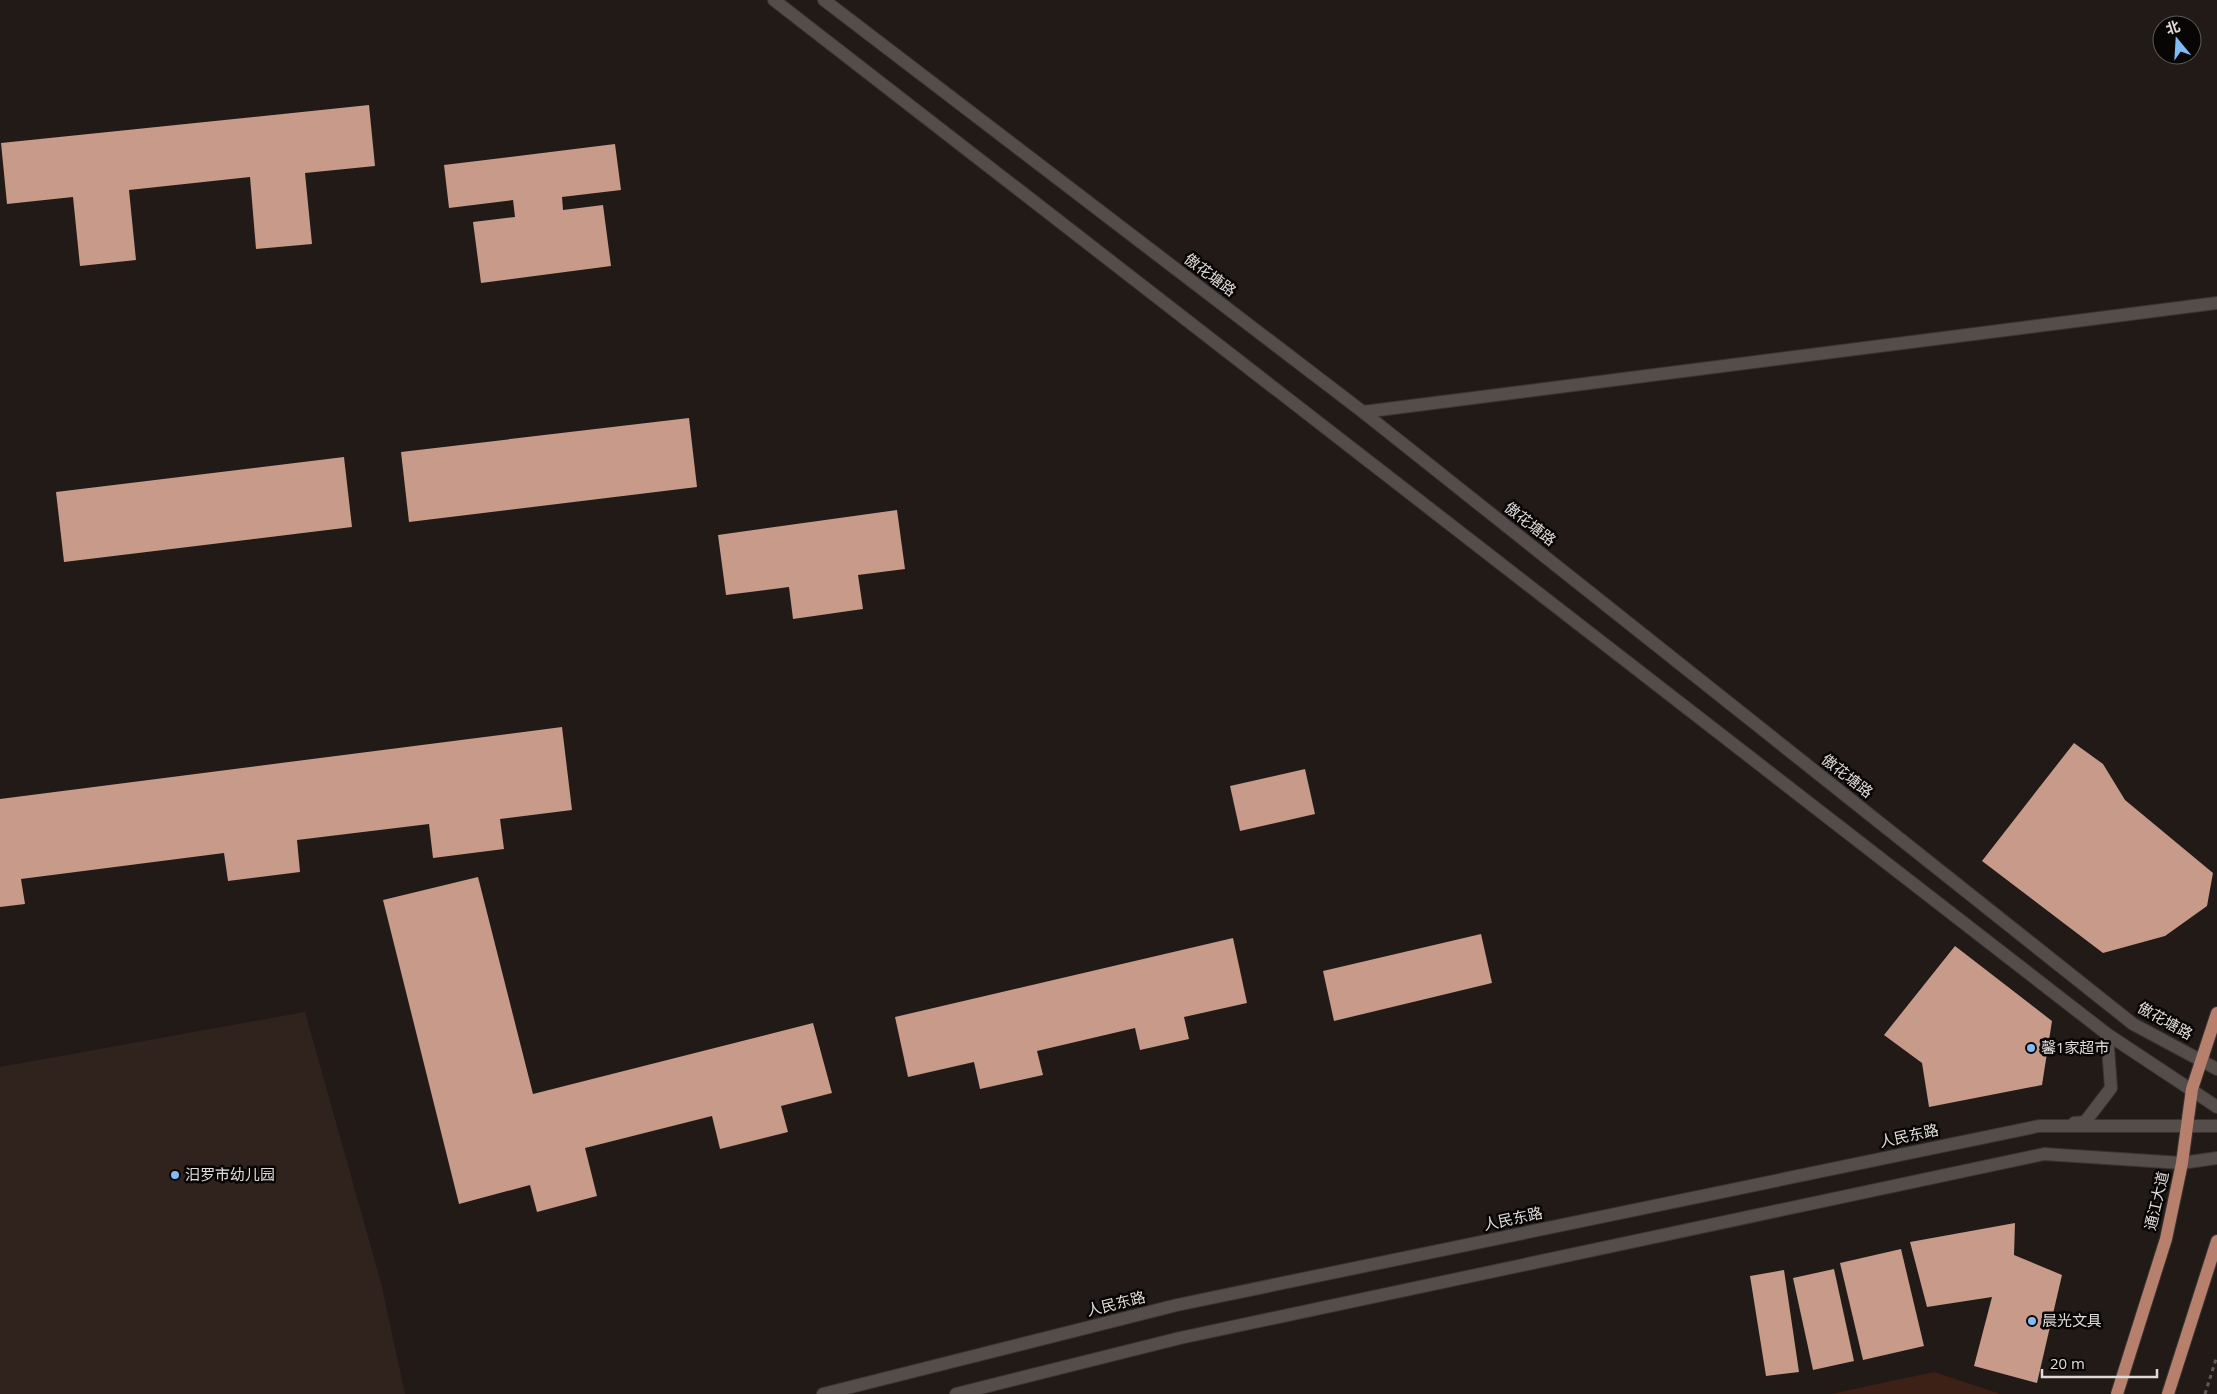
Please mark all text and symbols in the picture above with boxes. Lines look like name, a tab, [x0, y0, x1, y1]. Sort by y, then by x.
north arrow	[2152, 15, 2202, 65]
text: 北	[2163, 16, 2182, 38]
street label: 傲花塘路	[1181, 248, 1241, 300]
street label: 傲花塘路	[1501, 497, 1560, 550]
street label: 傲花塘路	[1818, 749, 1877, 802]
street label: 傲花塘路	[2134, 997, 2197, 1043]
place label: 馨1家超市	[2041, 1037, 2110, 1057]
marker: 馨1家超市	[2025, 1042, 2037, 1054]
street label: 人民东路	[1877, 1119, 1940, 1151]
place label: 汨罗市幼儿园	[185, 1164, 275, 1184]
marker: 汨罗市幼儿园	[169, 1169, 181, 1181]
street label: 通江大道	[2140, 1169, 2173, 1232]
street label: 人民东路	[1481, 1202, 1544, 1234]
street label: 人民东路	[1084, 1286, 1147, 1320]
place label: 晨光文具	[2042, 1310, 2102, 1330]
marker: 晨光文具	[2026, 1315, 2038, 1327]
scale bar	[2042, 1346, 2157, 1378]
text: 20 m	[2050, 1353, 2085, 1373]

